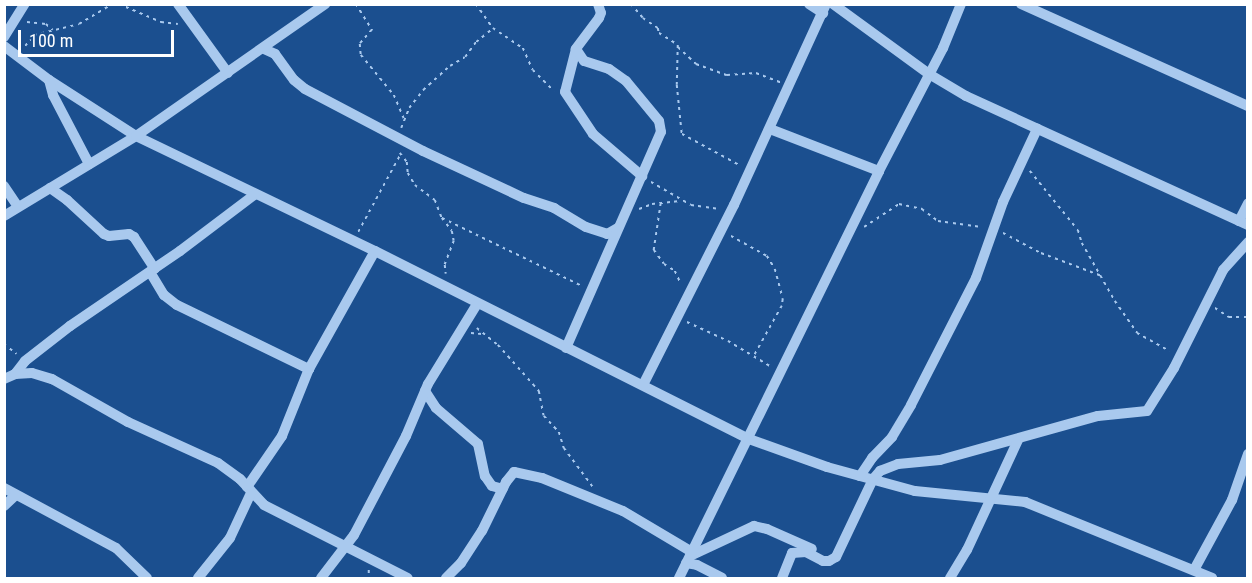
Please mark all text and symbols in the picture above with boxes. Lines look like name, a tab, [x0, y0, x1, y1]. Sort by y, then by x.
scale bar	[21, 18, 177, 56]
text: 100 m	[29, 30, 73, 51]

